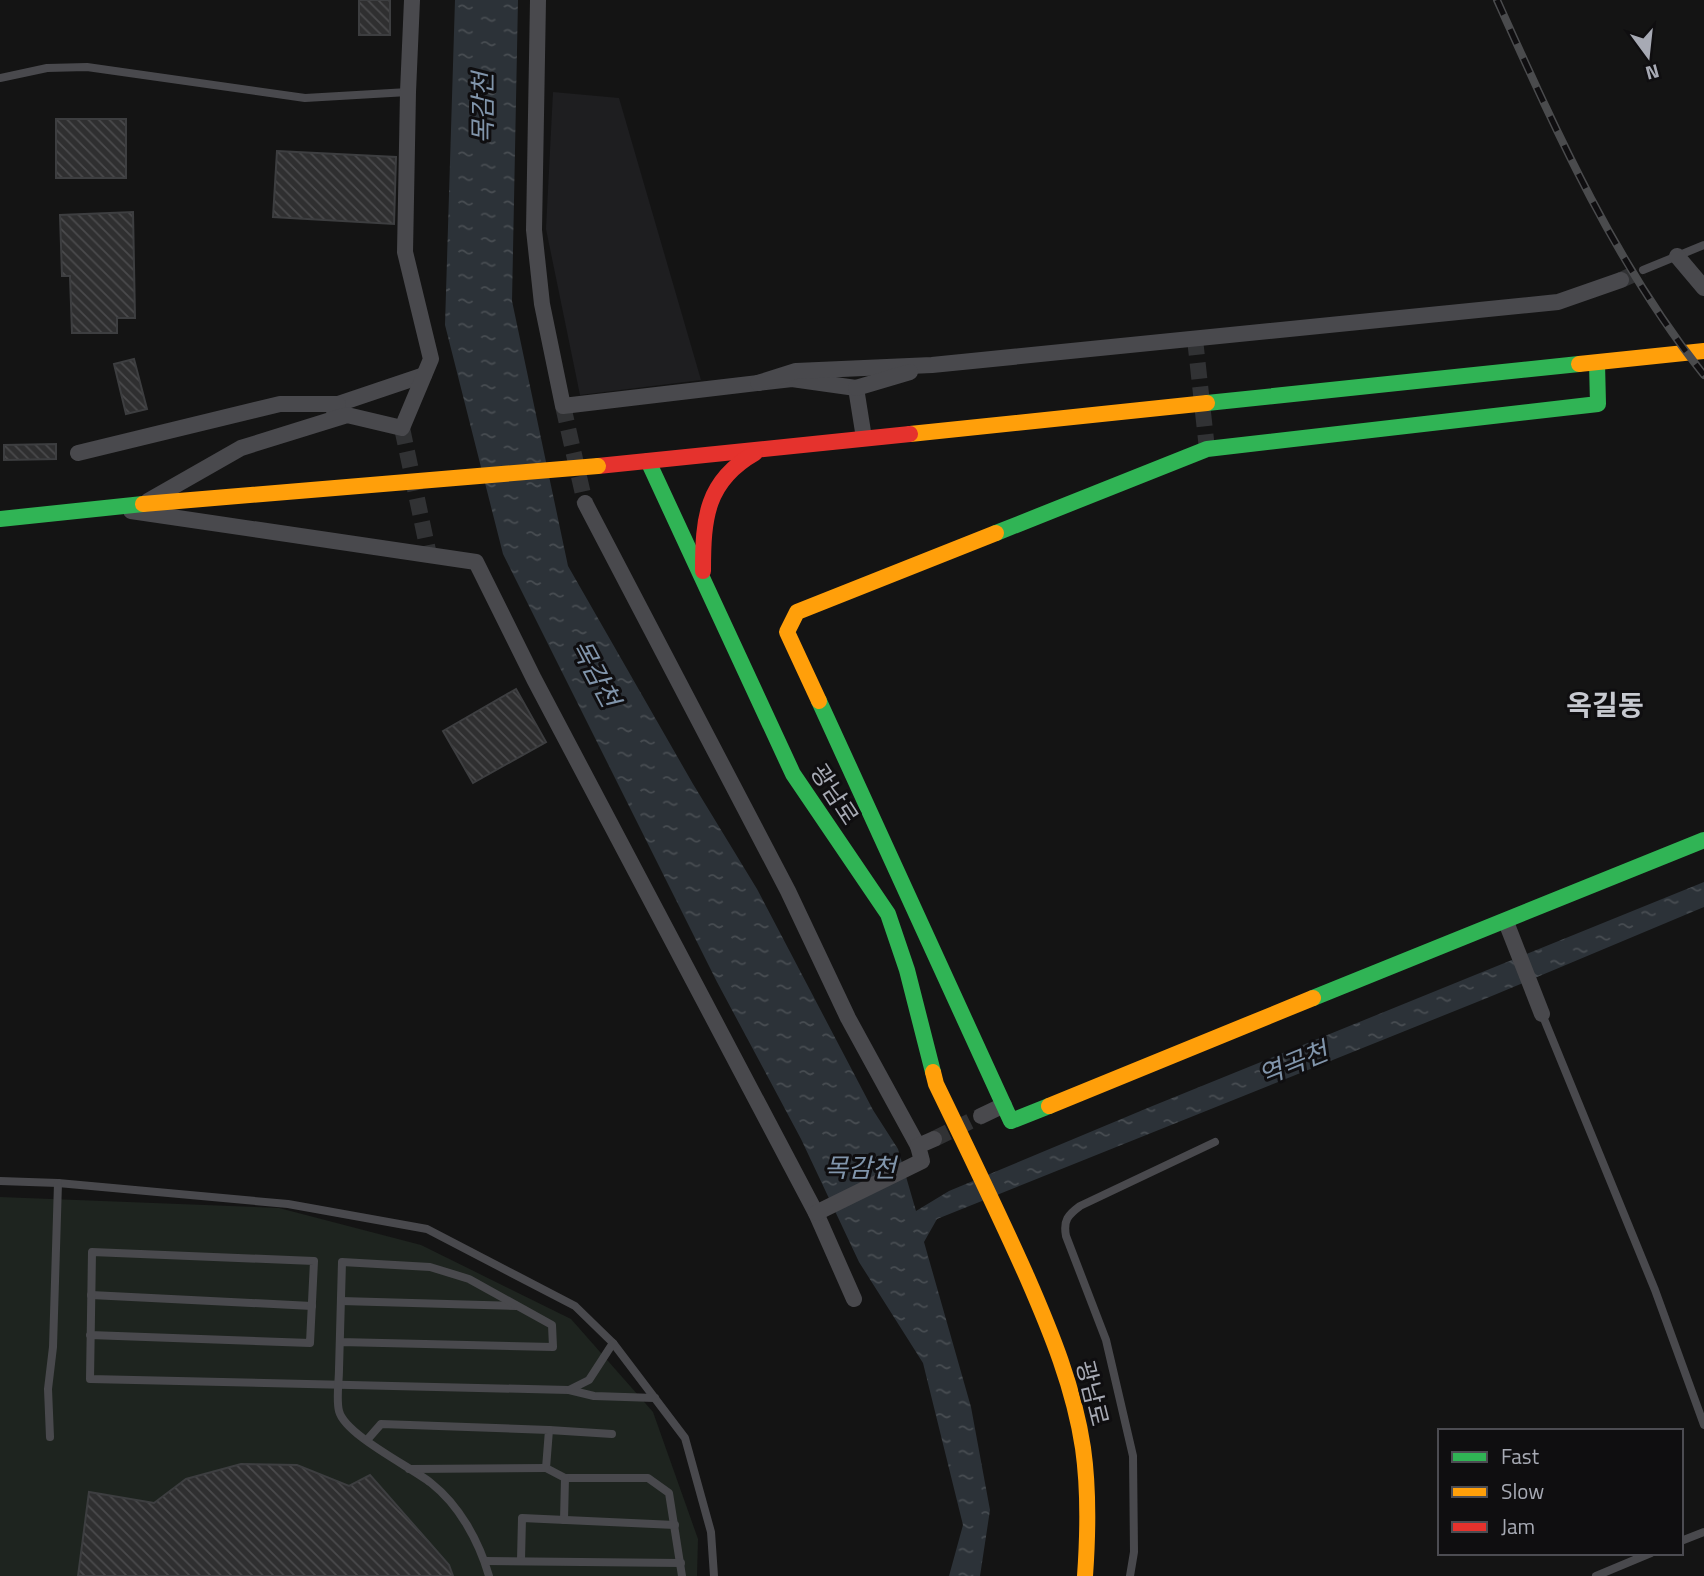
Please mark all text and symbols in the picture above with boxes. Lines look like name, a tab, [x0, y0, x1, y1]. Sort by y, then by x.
north arrow	[1613, 21, 1683, 91]
text: N	[1642, 57, 1663, 89]
water label: 목감천	[463, 69, 502, 144]
water label: 목감천	[562, 632, 632, 717]
district label: 옥길동	[1566, 683, 1644, 726]
street label: 광남로	[802, 756, 868, 832]
water label: 역곡천	[1252, 1030, 1336, 1095]
water label: 목감천	[824, 1148, 899, 1187]
street label: 광남로	[1068, 1357, 1118, 1429]
legend	[1438, 1429, 1683, 1555]
text: Fast	[1501, 1440, 1540, 1472]
text: Slow	[1501, 1475, 1544, 1507]
text: Jam	[1501, 1510, 1535, 1542]

